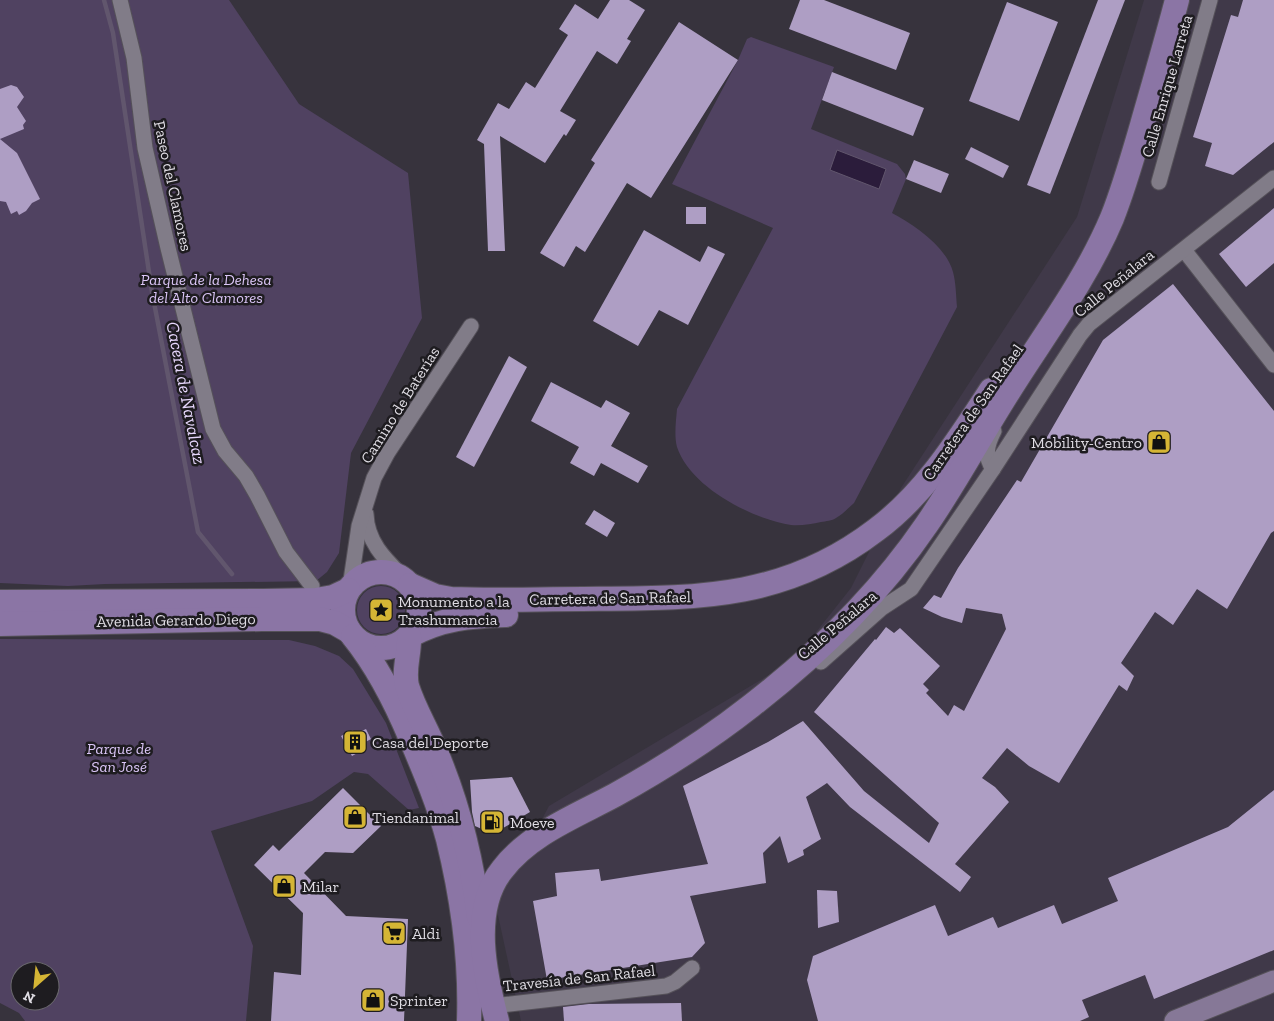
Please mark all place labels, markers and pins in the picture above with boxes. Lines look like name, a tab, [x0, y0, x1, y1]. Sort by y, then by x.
shop icon: Mobility-Centro	[1146, 429, 1172, 455]
place label: Mobility-Centro	[1031, 433, 1142, 452]
place label: Monumento a la Trashumancia	[398, 592, 510, 629]
place icon: Monumento a la Trashumancia	[368, 597, 394, 623]
building icon: Casa del Deporte	[342, 729, 368, 755]
place label: Casa del Deporte	[372, 733, 489, 752]
shop icon: Tiendanimal	[342, 804, 368, 830]
place label: Tiendanimal	[372, 808, 459, 827]
fuel station icon: Moeve	[479, 809, 505, 835]
place label: Moeve	[510, 813, 555, 832]
shop icon: Milar	[271, 873, 297, 899]
place label: Milar	[302, 877, 340, 896]
supermarket icon: Aldi	[381, 920, 407, 946]
place label: Aldi	[412, 924, 440, 943]
shop icon: Sprinter	[360, 987, 386, 1013]
place label: Sprinter	[390, 991, 448, 1010]

